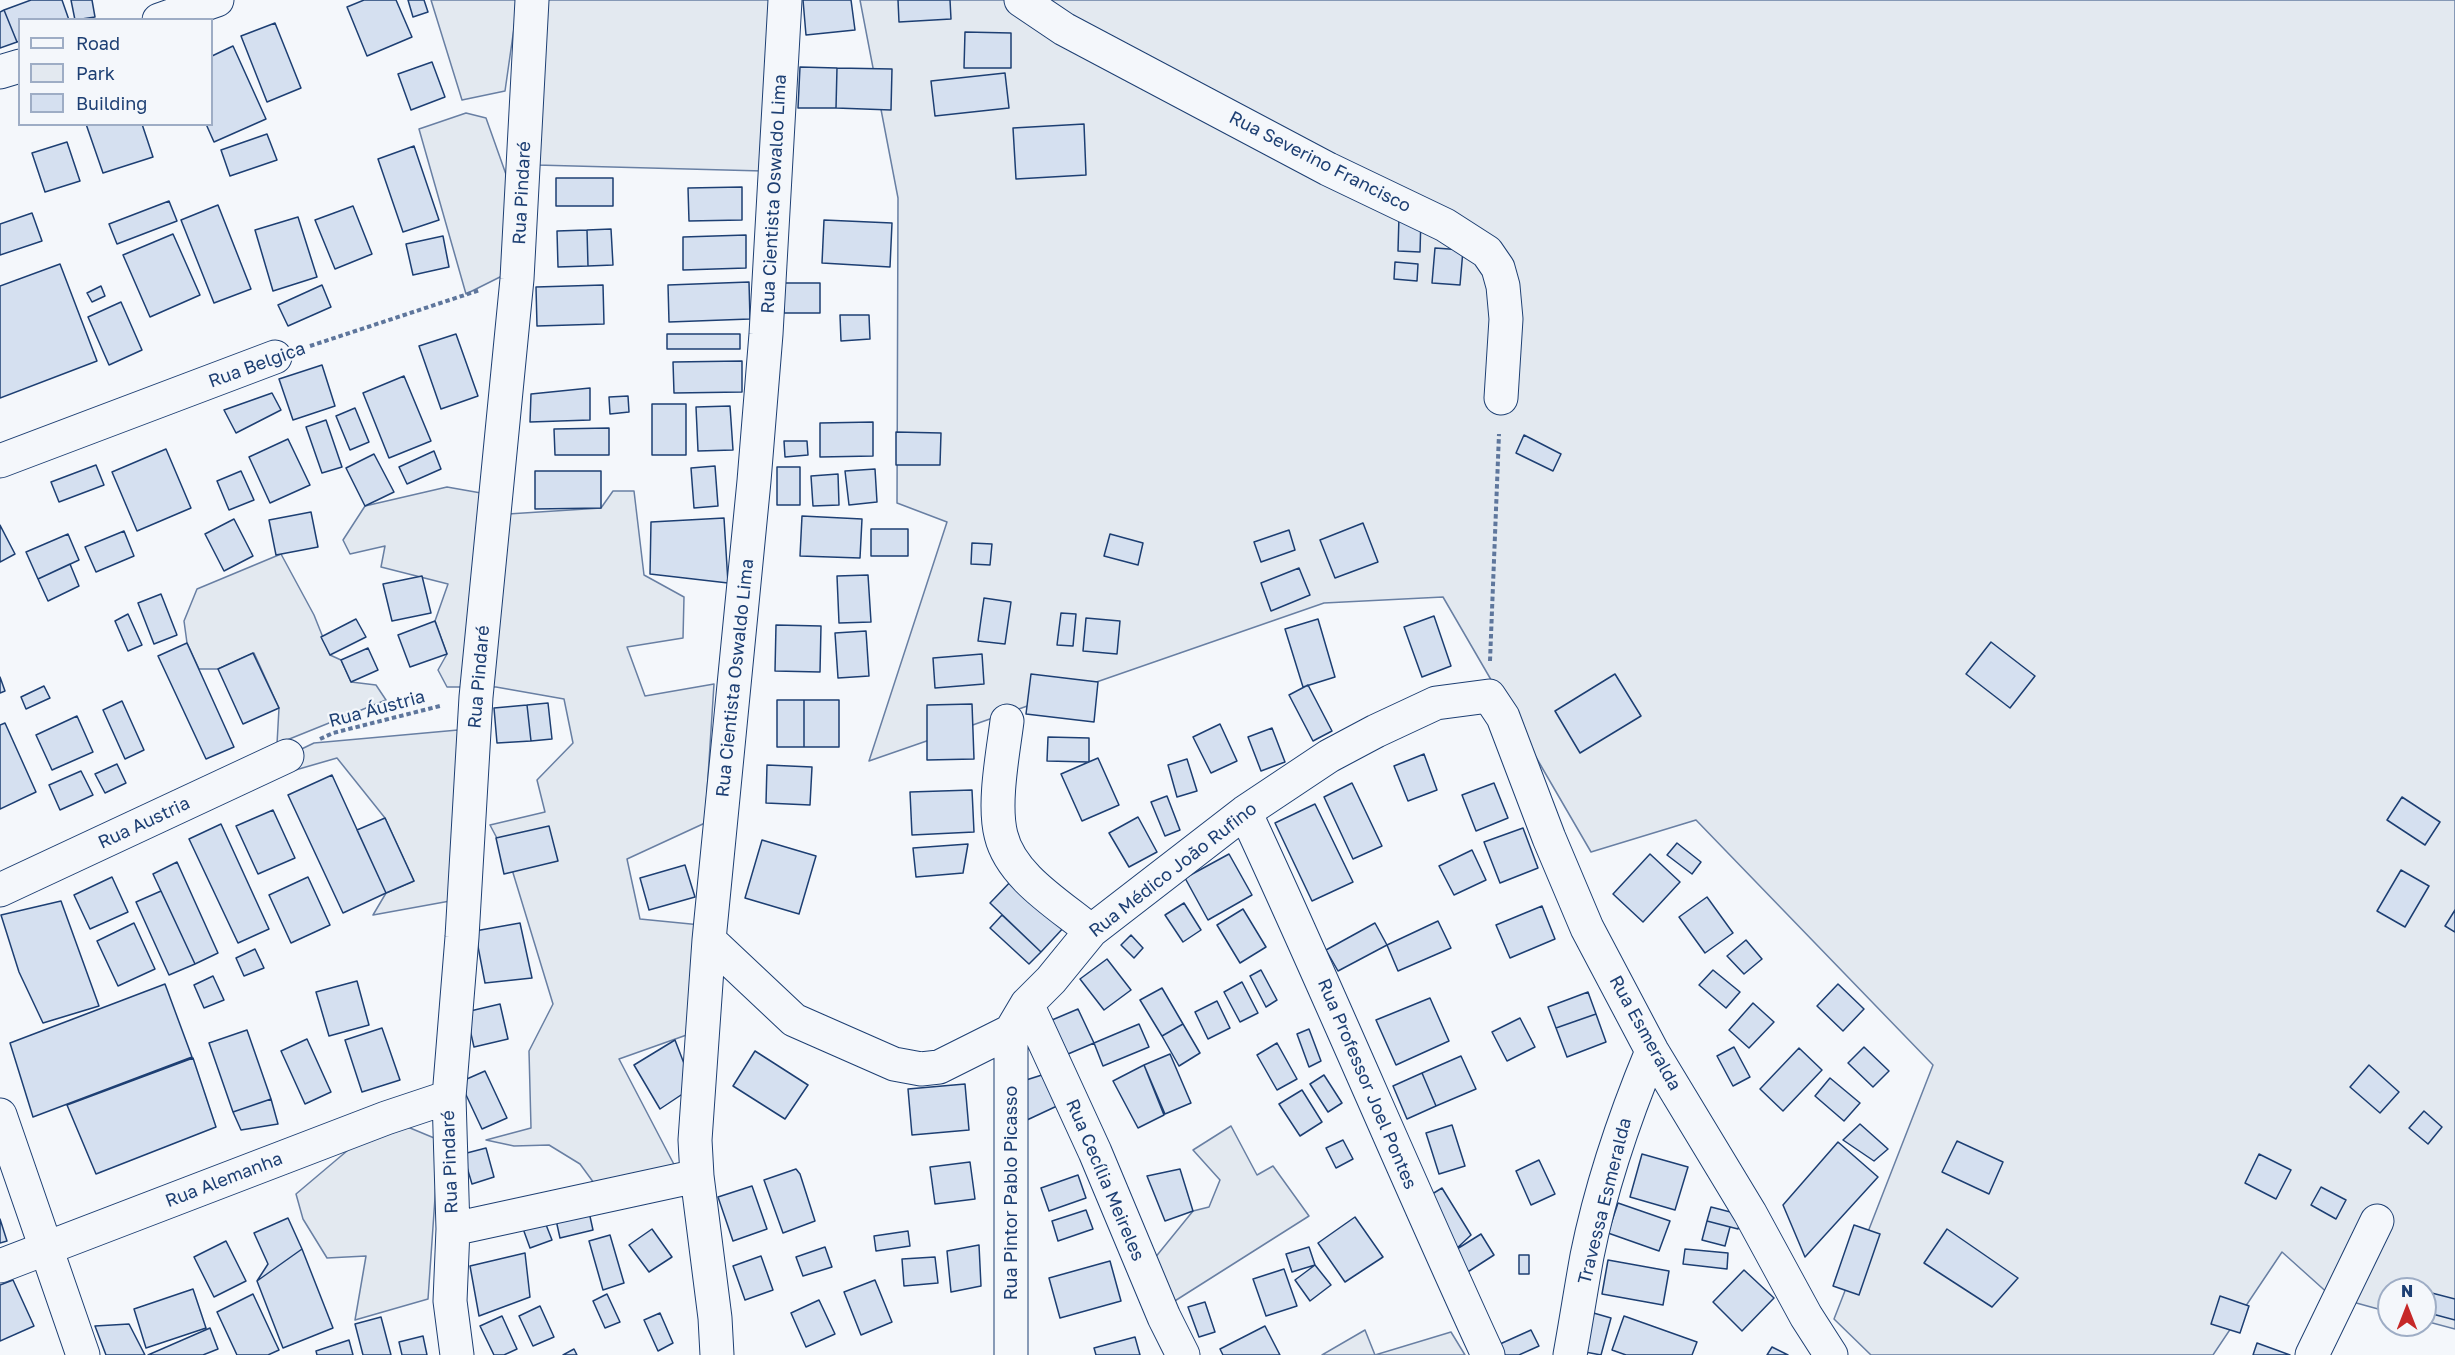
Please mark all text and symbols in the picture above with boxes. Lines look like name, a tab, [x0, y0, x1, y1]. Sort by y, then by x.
legend	[18, 18, 213, 126]
text: Road	[76, 32, 120, 54]
text: Park	[76, 62, 115, 84]
street label: Rua Cientista Oswaldo Lima	[757, 74, 791, 314]
text: Building	[76, 92, 147, 114]
street label: Rua Severino Francisco	[1226, 107, 1414, 217]
street label: Rua Pindaré	[509, 141, 535, 245]
street label: Rua Belgica	[206, 338, 308, 392]
street label: Rua Cientista Oswaldo Lima	[712, 558, 758, 798]
street label: Rua Pindaré	[464, 624, 494, 730]
street label: Rua Áustria	[326, 686, 428, 732]
street label: Rua Austria	[95, 792, 193, 854]
street label: Rua Médico João Rufino	[1085, 798, 1261, 942]
street label: Rua Esmeralda	[1604, 972, 1686, 1094]
street label: Rua Professor Joel Pontes	[1313, 975, 1421, 1193]
street label: Rua Pintor Pablo Picasso	[1000, 1086, 1022, 1300]
street label: Rua Cecília Meireles	[1061, 1096, 1149, 1264]
street label: Rua Pindaré	[437, 1110, 463, 1214]
street label: Travessa Esmeralda	[1574, 1116, 1636, 1286]
street label: Rua Alemanha	[162, 1148, 286, 1212]
north arrow	[2377, 1277, 2437, 1337]
text: N	[2401, 1281, 2413, 1301]

